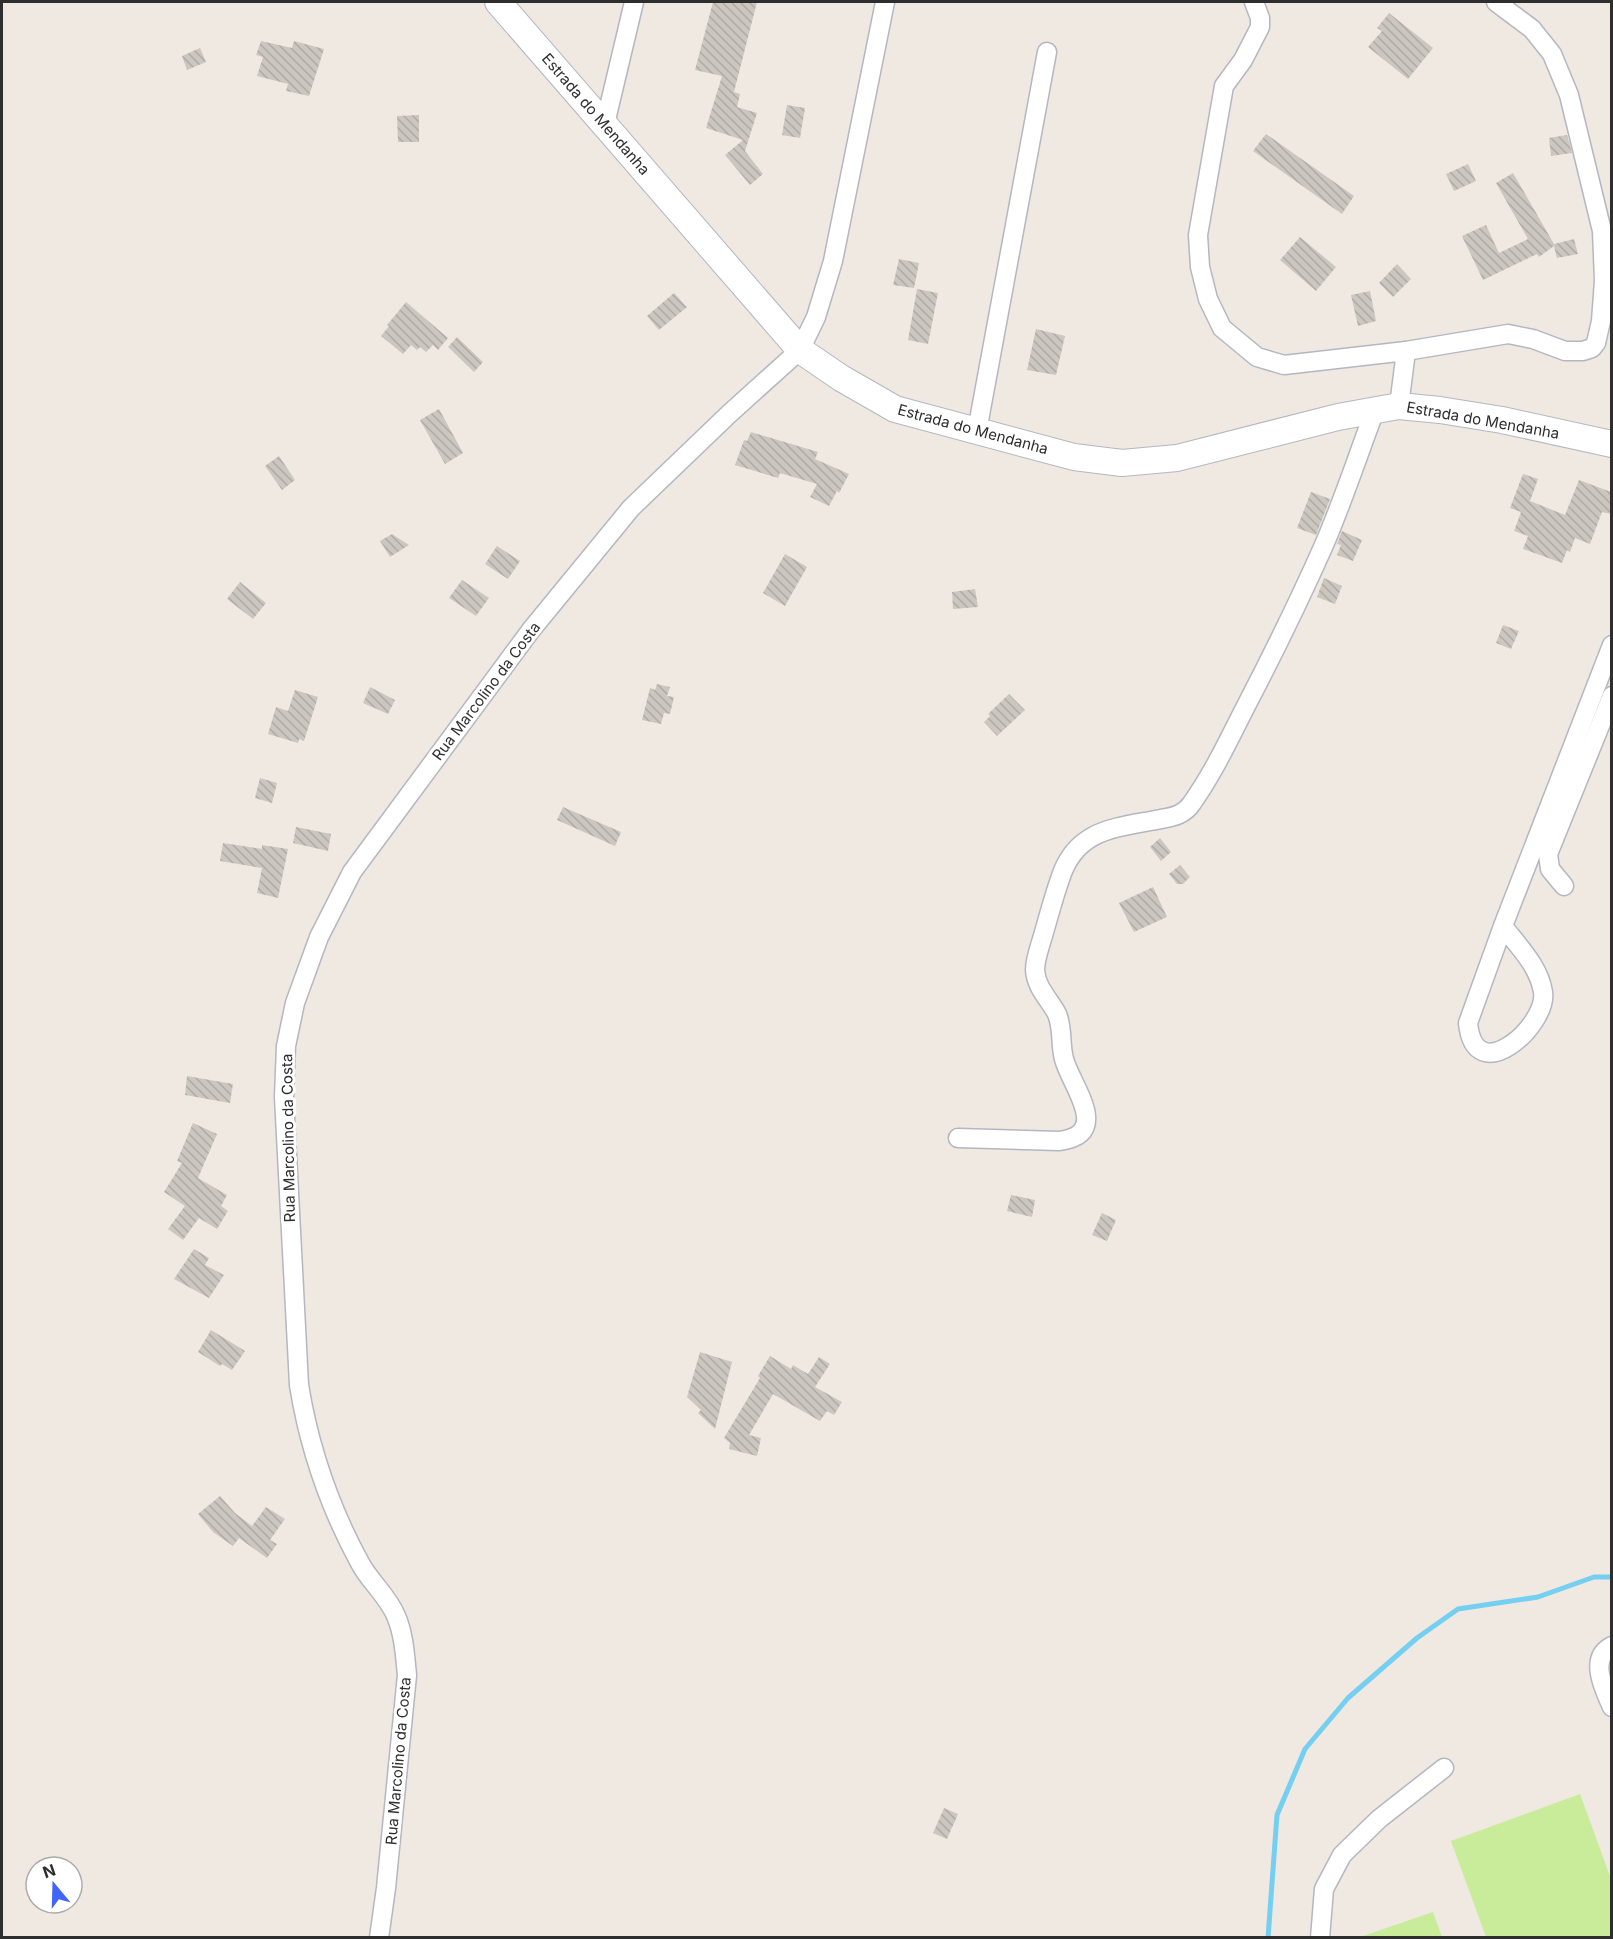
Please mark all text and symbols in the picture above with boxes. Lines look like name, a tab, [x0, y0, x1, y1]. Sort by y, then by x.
street label: Estrada do Mendanha	[538, 49, 654, 179]
street label: Estrada do Mendanha	[1405, 397, 1561, 443]
street label: Estrada do Mendanha	[896, 400, 1050, 458]
street label: Rua Marcolino da Costa	[428, 618, 544, 764]
street label: Rua Marcolino da Costa	[277, 1054, 299, 1222]
street label: Rua Marcolino da Costa	[381, 1676, 415, 1846]
north arrow	[24, 1855, 84, 1915]
text: N	[40, 1859, 58, 1882]

